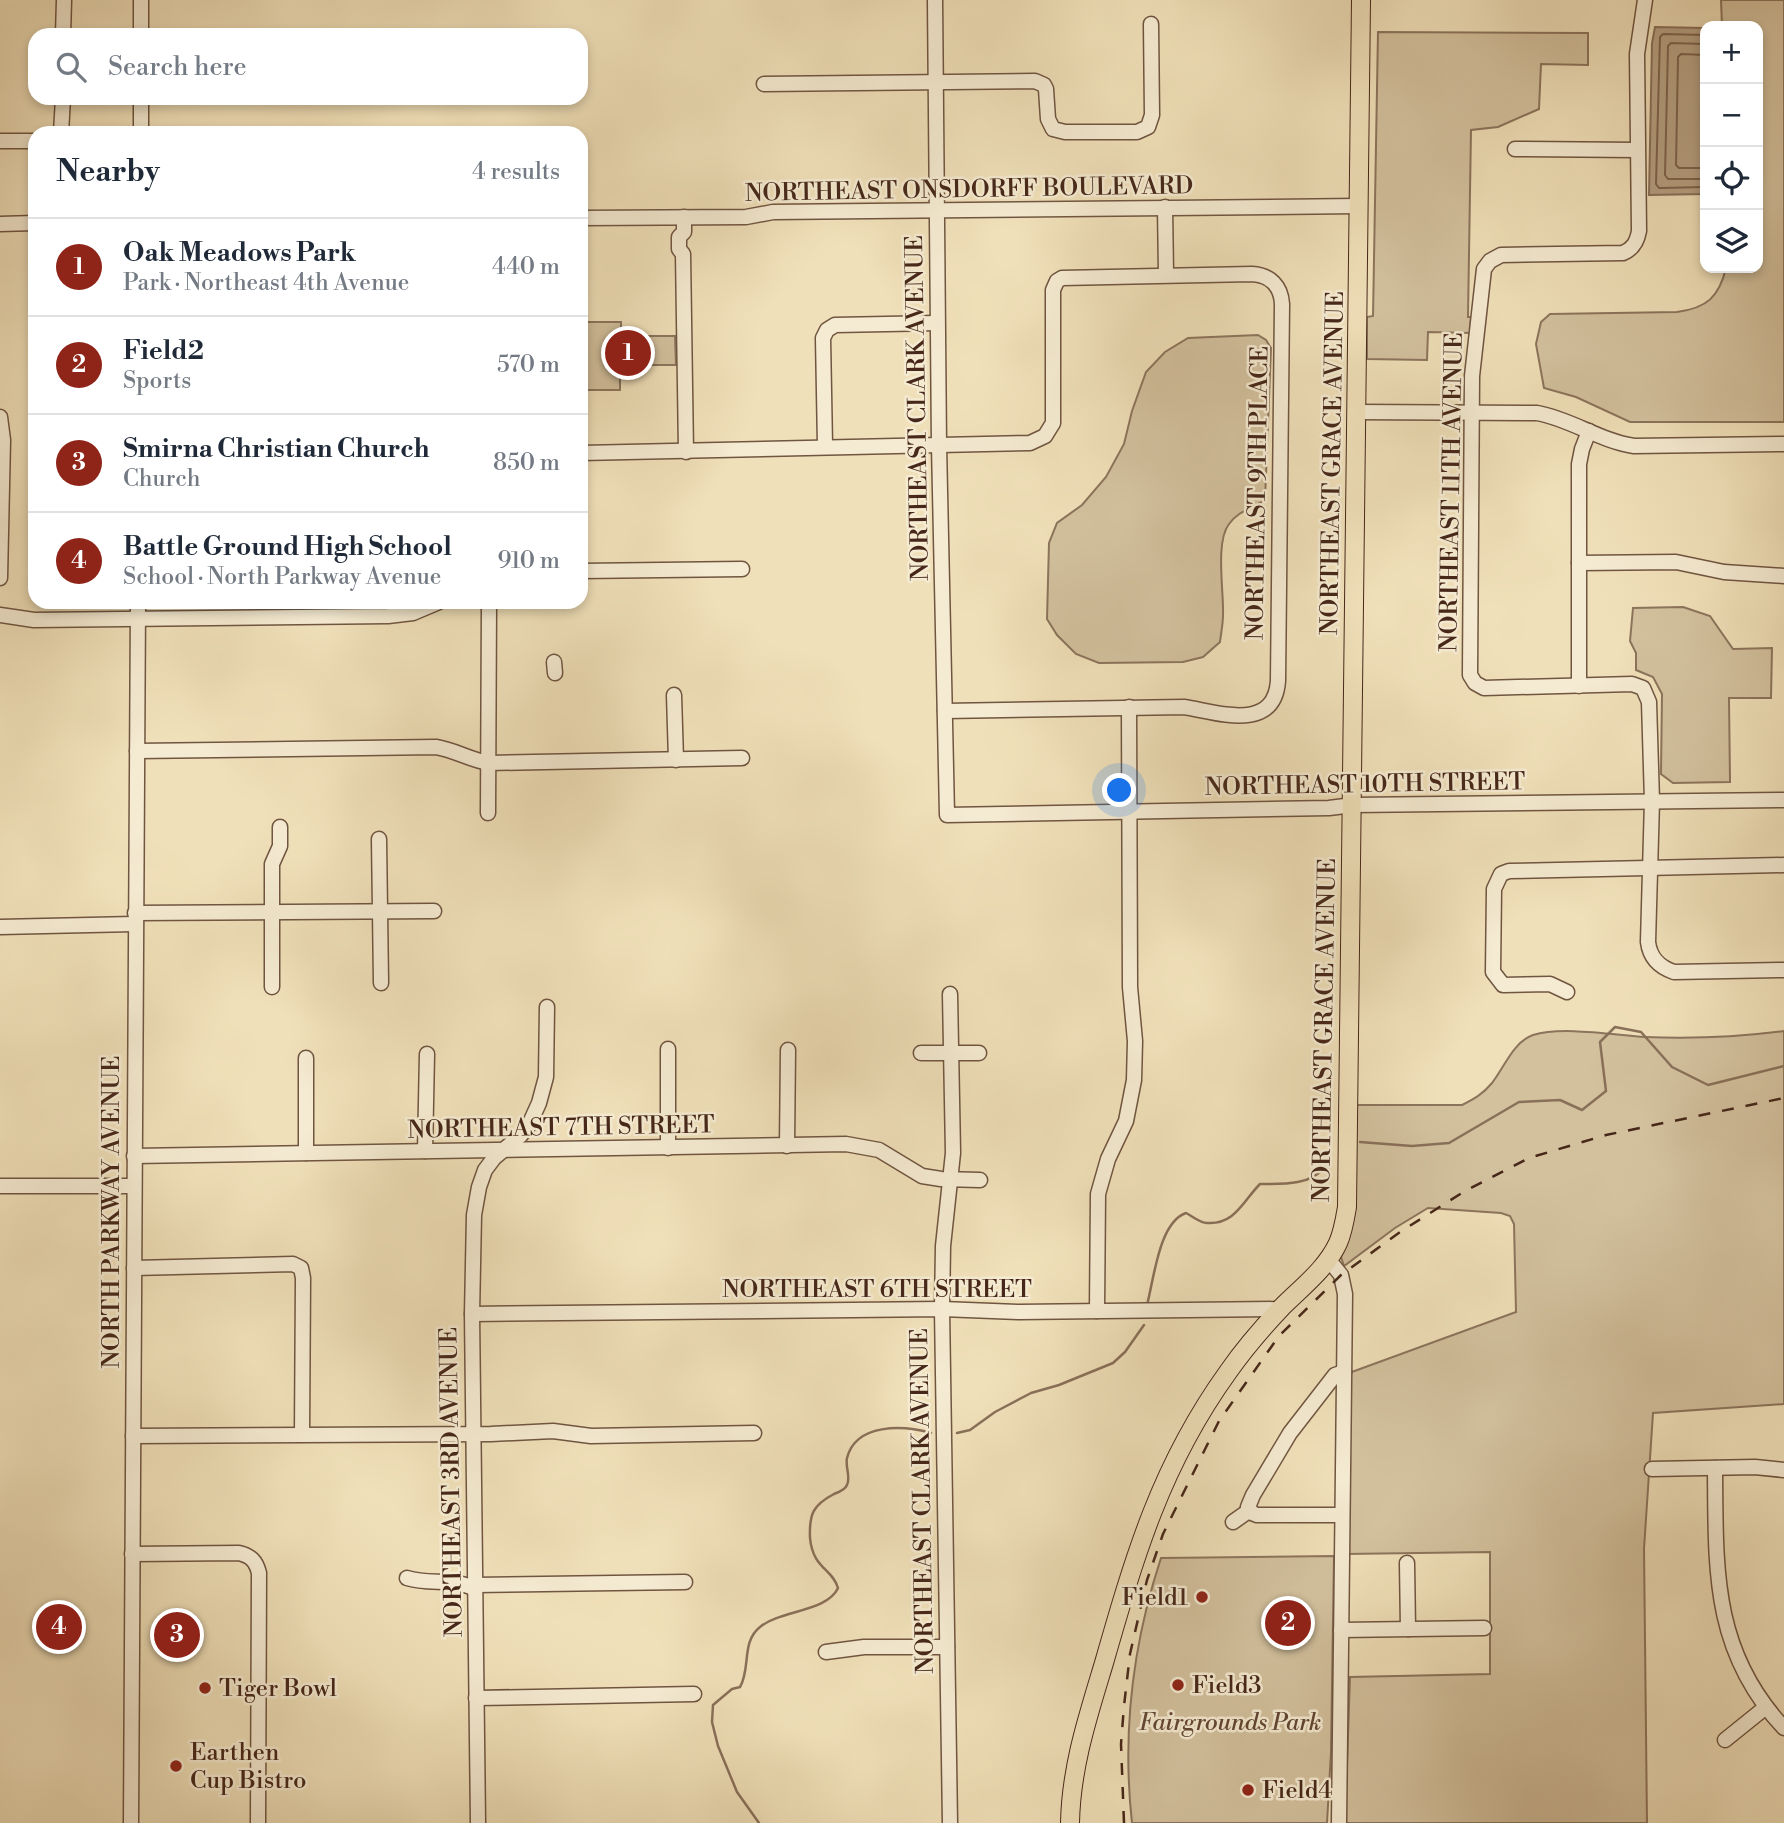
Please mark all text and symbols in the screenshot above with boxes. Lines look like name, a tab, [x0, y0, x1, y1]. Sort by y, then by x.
map controls	[1700, 21, 1763, 273]
button: +	[1700, 21, 1763, 84]
search box	[28, 28, 588, 105]
icon: search	[52, 48, 90, 86]
text: Search here	[108, 51, 247, 83]
button: −	[1700, 84, 1763, 147]
button: locate	[1700, 147, 1763, 210]
text: Nearby	[56, 153, 160, 191]
text: 4 results	[472, 158, 560, 186]
street label: NORTHEAST ONSDORFF BOULEVARD	[745, 171, 1193, 209]
button: layers	[1700, 210, 1763, 273]
street label: NORTHEAST CLARK AVENUE	[900, 235, 936, 581]
text: Oak Meadows Park	[123, 237, 356, 269]
text: 1	[73, 253, 85, 281]
text: 440 m	[492, 253, 560, 281]
text: Park · Northeast 4th Avenue	[123, 269, 409, 297]
street label: NORTHEAST GRACE AVENUE	[1315, 291, 1351, 635]
pin: 1	[605, 327, 651, 379]
street label: NORTHEAST 11TH AVENUE	[1434, 332, 1470, 652]
text: Field2	[123, 335, 204, 367]
street label: NORTHEAST 9TH PLACE	[1240, 346, 1276, 640]
text: 2	[72, 351, 86, 379]
text: 570 m	[497, 351, 560, 379]
text: Sports	[123, 367, 191, 395]
text: Smirna Christian Church	[123, 433, 430, 465]
text: 3	[72, 449, 86, 477]
text: 850 m	[493, 449, 560, 477]
text: Church	[123, 465, 200, 493]
text: Battle Ground High School	[123, 531, 452, 563]
text: 4	[71, 547, 87, 575]
text: 910 m	[497, 547, 560, 575]
text: School · North Parkway Avenue	[123, 563, 441, 591]
street label: NORTHEAST 10TH STREET	[1204, 767, 1526, 803]
your location	[1102, 773, 1136, 807]
street label: NORTHEAST GRACE AVENUE	[1307, 858, 1343, 1202]
street label: NORTH PARKWAY AVENUE	[97, 1055, 127, 1369]
street label: NORTHEAST 7TH STREET	[407, 1110, 715, 1146]
street label: NORTHEAST 6TH STREET	[722, 1275, 1032, 1305]
street label: NORTHEAST 3RD AVENUE	[434, 1327, 470, 1637]
street label: NORTHEAST CLARK AVENUE	[905, 1328, 941, 1674]
place label: Field1	[1121, 1583, 1189, 1613]
marker: Field1	[1194, 1589, 1210, 1605]
pin: 2	[1265, 1597, 1311, 1649]
pin: 4	[36, 1601, 82, 1653]
pin: 3	[154, 1609, 200, 1661]
place label: Field3	[1192, 1671, 1262, 1701]
place label: Tiger Bowl	[219, 1674, 337, 1704]
marker: Field3	[1170, 1677, 1186, 1693]
marker: Tiger Bowl	[197, 1680, 213, 1696]
park label: Fairgrounds Park	[1139, 1708, 1321, 1738]
place label: Earthen Cup Bistro	[190, 1738, 307, 1796]
marker: Earthen Cup Bistro	[168, 1758, 184, 1774]
place label: Field4	[1262, 1776, 1333, 1806]
marker: Field4	[1240, 1782, 1256, 1798]

